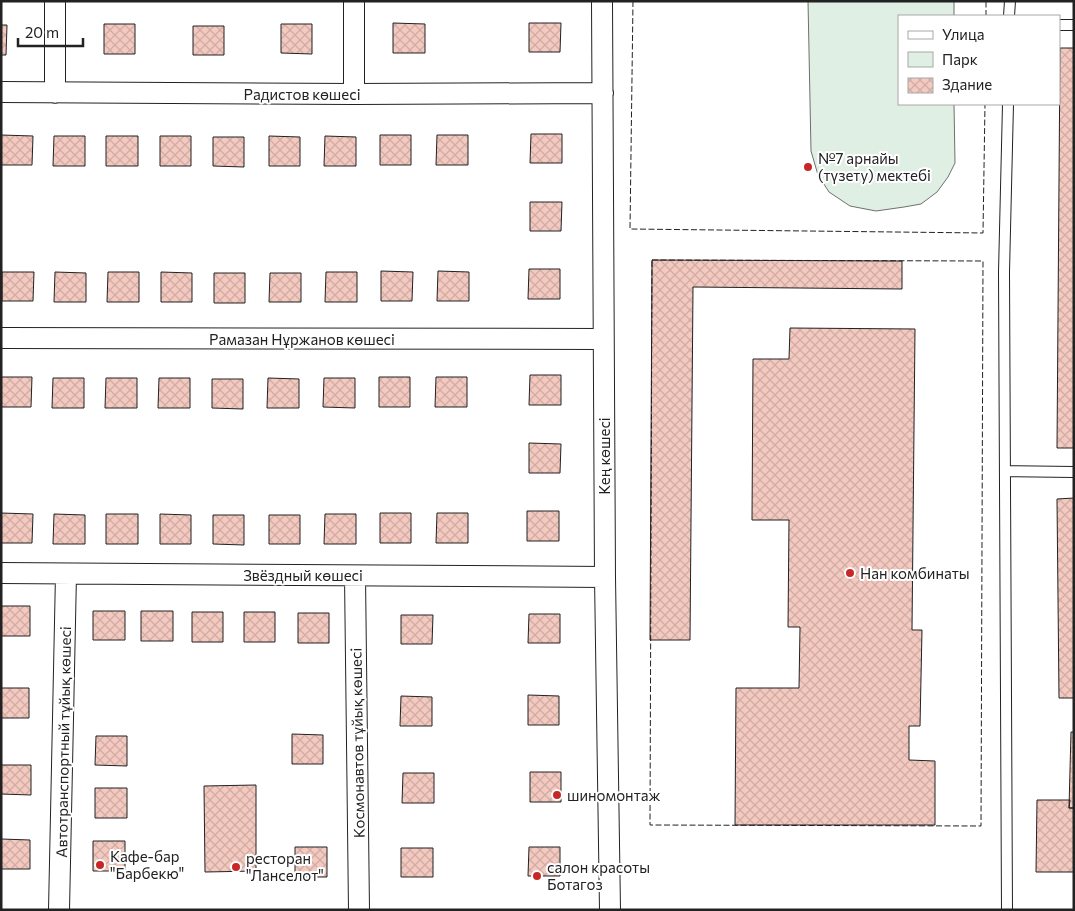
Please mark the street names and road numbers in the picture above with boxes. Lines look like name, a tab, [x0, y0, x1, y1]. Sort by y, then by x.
street label: Радистов көшесі	[243, 85, 361, 103]
street label: Рамазан Нұржанов көшесі	[209, 330, 395, 348]
street label: Кең көшесі	[595, 417, 613, 495]
street label: Звёздный көшесі	[243, 566, 363, 584]
street label: Автотранспортный тұйық көшесі	[52, 626, 74, 858]
street label: Космонавтов тұйық көшесі	[346, 648, 368, 838]

